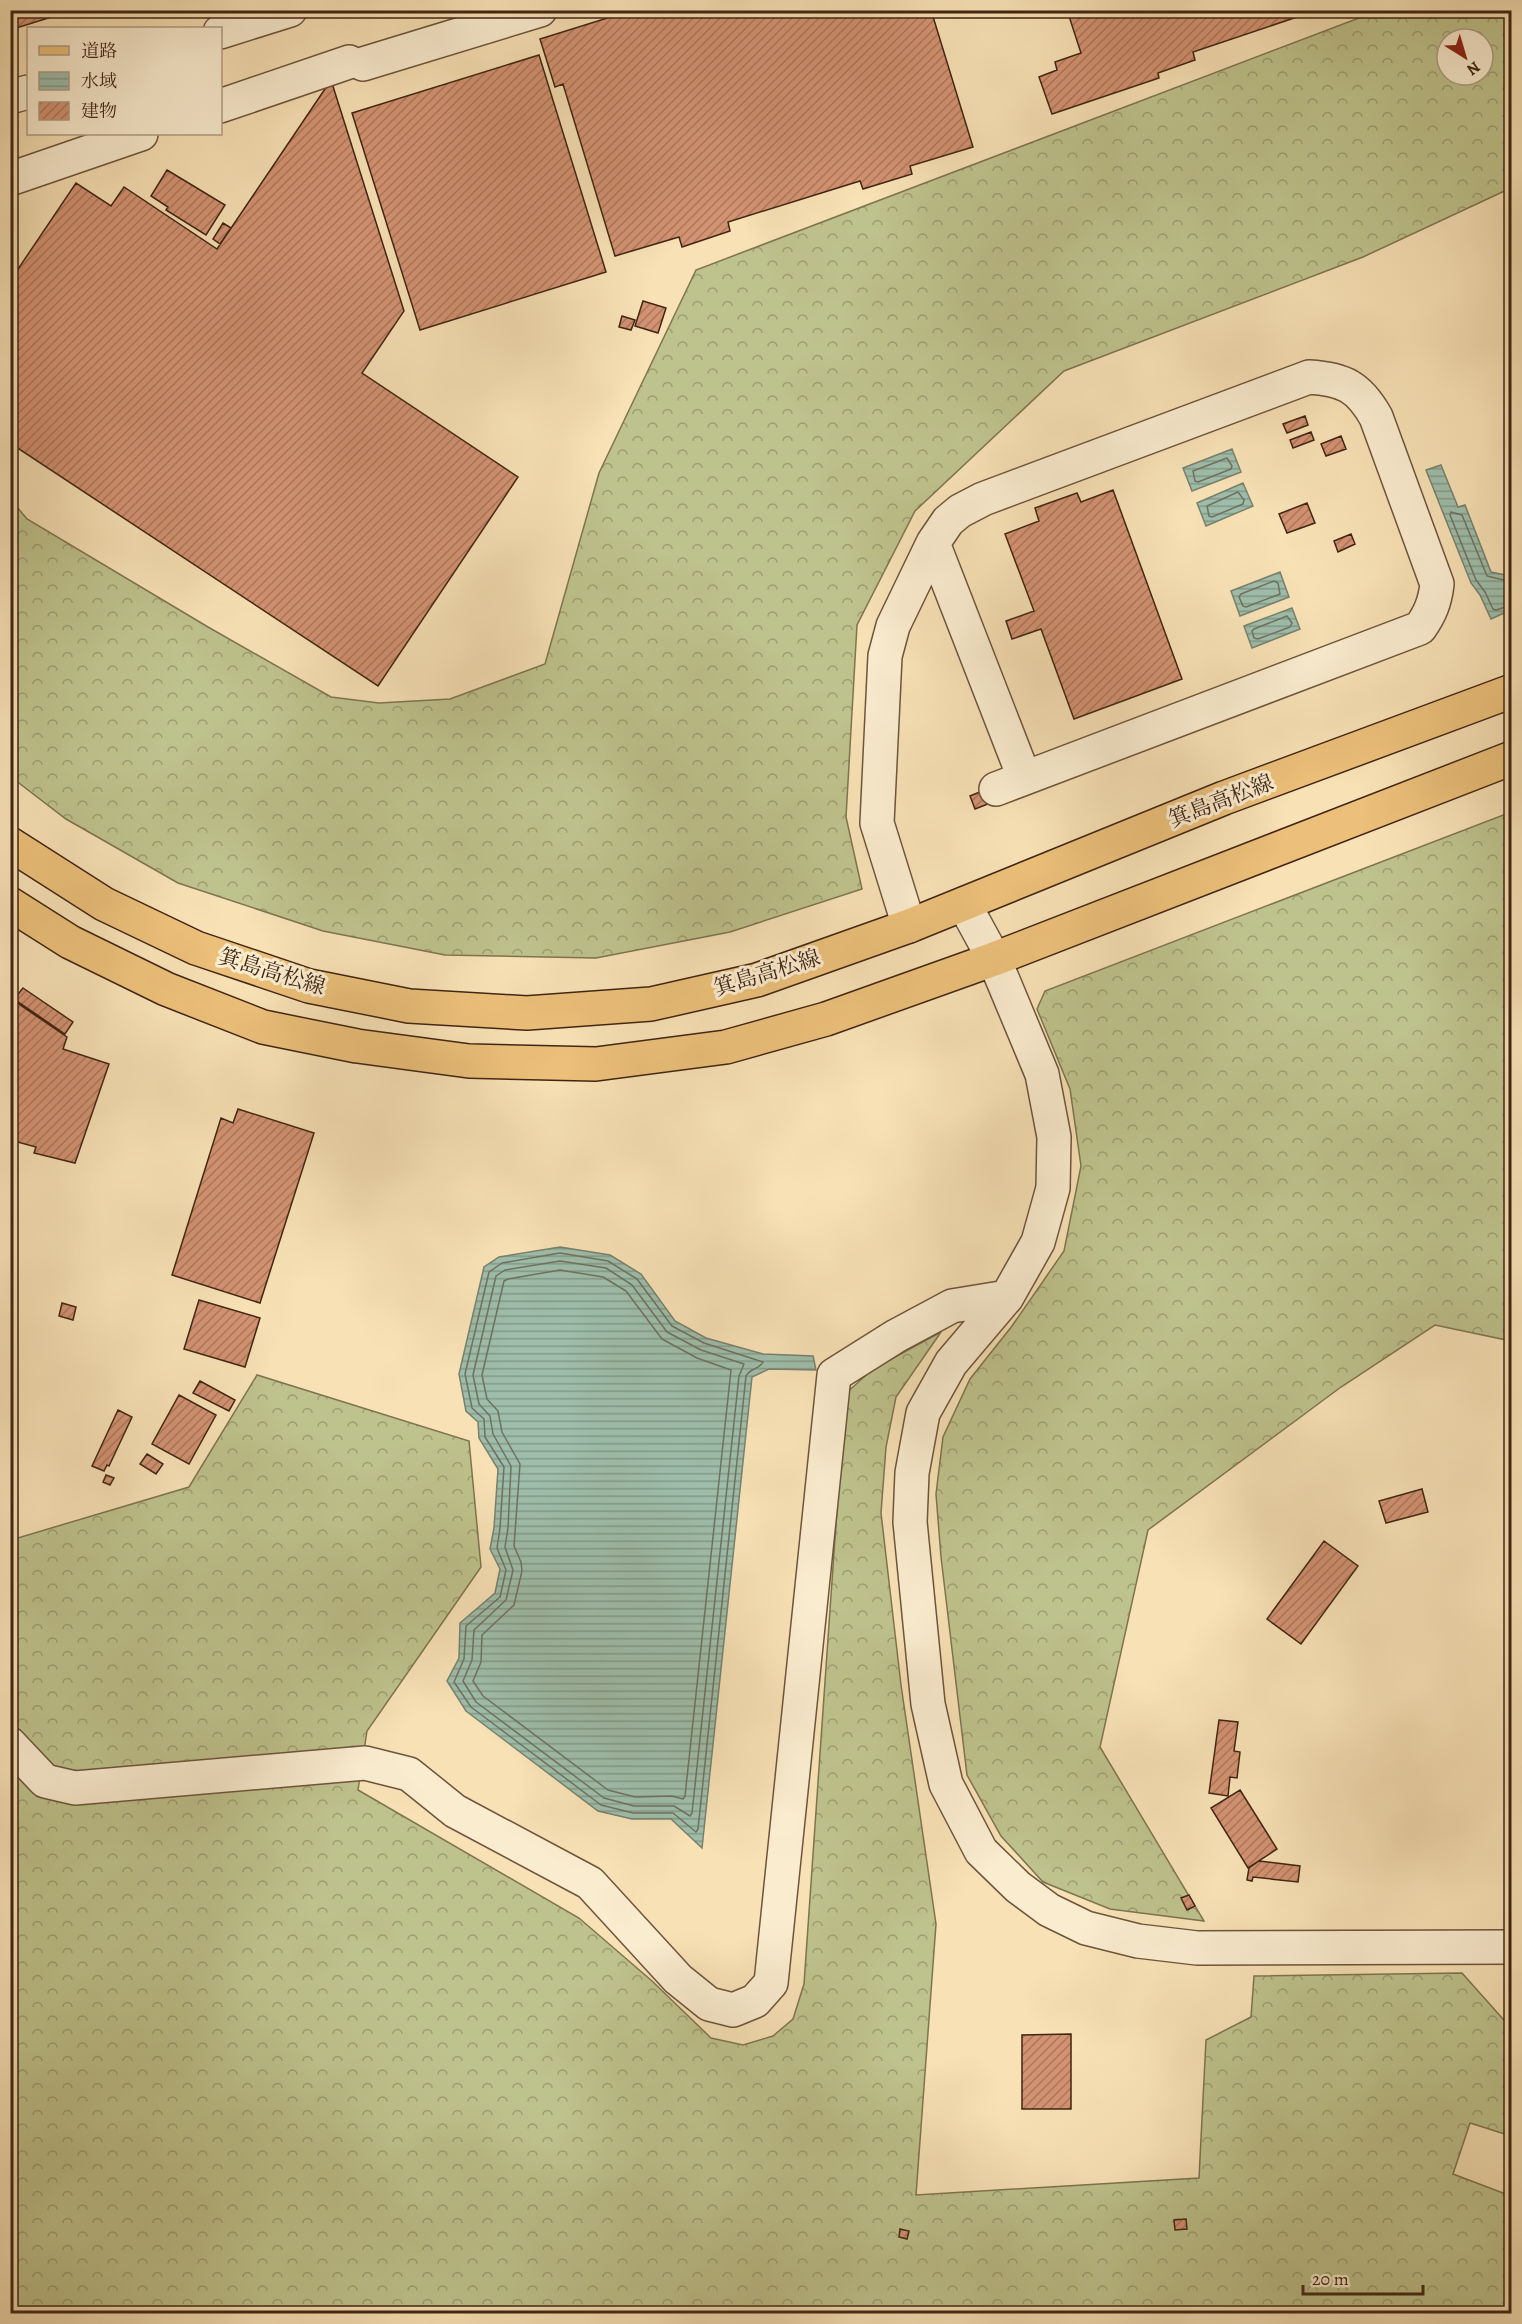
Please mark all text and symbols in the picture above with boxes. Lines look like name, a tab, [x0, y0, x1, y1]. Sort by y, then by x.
legend	[27, 27, 222, 135]
north arrow	[1435, 27, 1495, 87]
text: 道路	[81, 39, 117, 63]
text: N	[1462, 56, 1485, 81]
text: 水域	[81, 69, 117, 93]
text: 建物	[81, 99, 117, 123]
street label: 箕島高松線	[1164, 767, 1278, 835]
street label: 箕島高松線	[215, 942, 329, 1002]
street label: 箕島高松線	[710, 943, 824, 1003]
scale bar	[1303, 2258, 1423, 2296]
text: 20 m	[1312, 2267, 1349, 2291]

